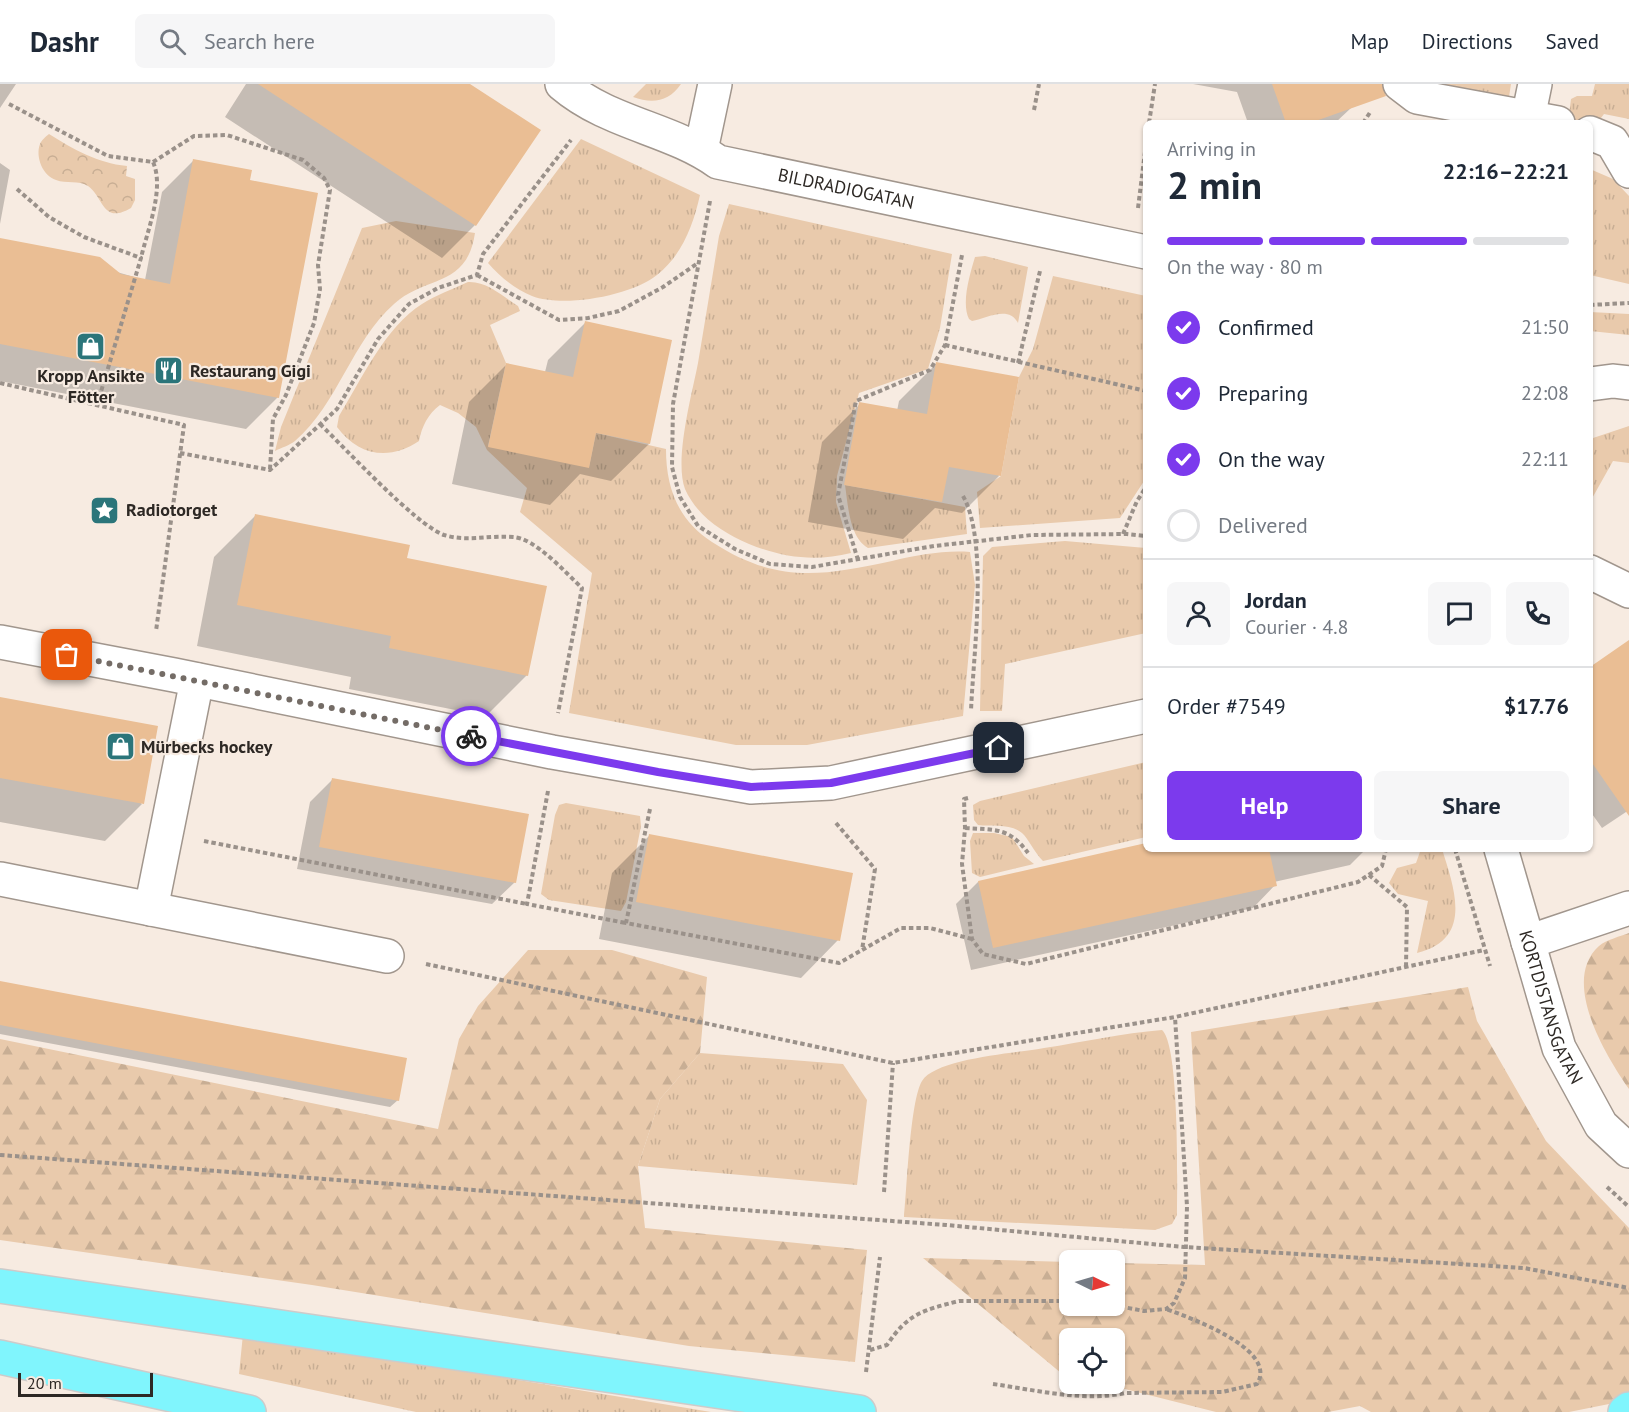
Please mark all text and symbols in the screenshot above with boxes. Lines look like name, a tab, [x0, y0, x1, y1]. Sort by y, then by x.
search box	[135, 14, 555, 68]
text: Dashr	[30, 23, 99, 60]
icon: search	[156, 25, 189, 58]
text: Search here	[204, 27, 315, 55]
text: Map	[1350, 28, 1389, 55]
text: Directions	[1422, 28, 1513, 55]
text: Saved	[1546, 28, 1599, 55]
text: Arriving in	[1167, 136, 1256, 162]
text: 22:16–22:21	[1443, 157, 1569, 185]
text: 2 min	[1167, 159, 1262, 210]
street label: BILDRADIOGATAN	[776, 163, 916, 214]
text: On the way · 80 m	[1167, 254, 1323, 280]
icon: check	[1167, 311, 1200, 344]
text: Confirmed	[1218, 313, 1314, 341]
text: 21:50	[1521, 314, 1569, 340]
shop icon: Kropp Ansikte Fötter	[75, 331, 107, 363]
restaurant icon: Restaurang Gigi	[153, 355, 185, 387]
place label: Restaurang Gigi	[190, 359, 311, 382]
place label: Kropp Ansikte Fötter	[37, 364, 145, 408]
icon: check	[1167, 377, 1200, 410]
text: Preparing	[1218, 379, 1308, 407]
text: 22:08	[1521, 380, 1569, 406]
icon: check	[1167, 443, 1200, 476]
text: On the way	[1218, 445, 1325, 473]
text: 22:11	[1521, 446, 1569, 472]
place icon: Radiotorget	[89, 494, 121, 526]
place label: Radiotorget	[126, 498, 218, 521]
text: Delivered	[1218, 511, 1308, 539]
button: person	[1167, 582, 1230, 645]
button: chat	[1428, 582, 1491, 645]
button: phone	[1506, 582, 1569, 645]
text: Jordan	[1245, 586, 1307, 614]
text: Courier · 4.8	[1245, 614, 1348, 640]
pin	[41, 629, 92, 680]
icon: bag	[50, 638, 83, 671]
text: Order #7549	[1167, 692, 1286, 720]
text: $17.76	[1504, 692, 1569, 720]
courier	[441, 706, 501, 766]
icon: bike	[455, 720, 488, 753]
pin	[973, 722, 1024, 773]
shop icon: Mürbecks hockey	[104, 731, 136, 763]
icon: home	[982, 731, 1015, 764]
place label: Mürbecks hockey	[141, 735, 273, 758]
button: Help	[1167, 771, 1362, 840]
button: Share	[1374, 771, 1569, 840]
street label: KORTDISTANSGATAN	[1514, 928, 1588, 1088]
north arrow	[1059, 1250, 1125, 1316]
map controls	[1059, 1250, 1125, 1394]
button: locate	[1059, 1328, 1125, 1394]
scale bar	[18, 1370, 153, 1398]
text: 20 m	[27, 1373, 62, 1393]

